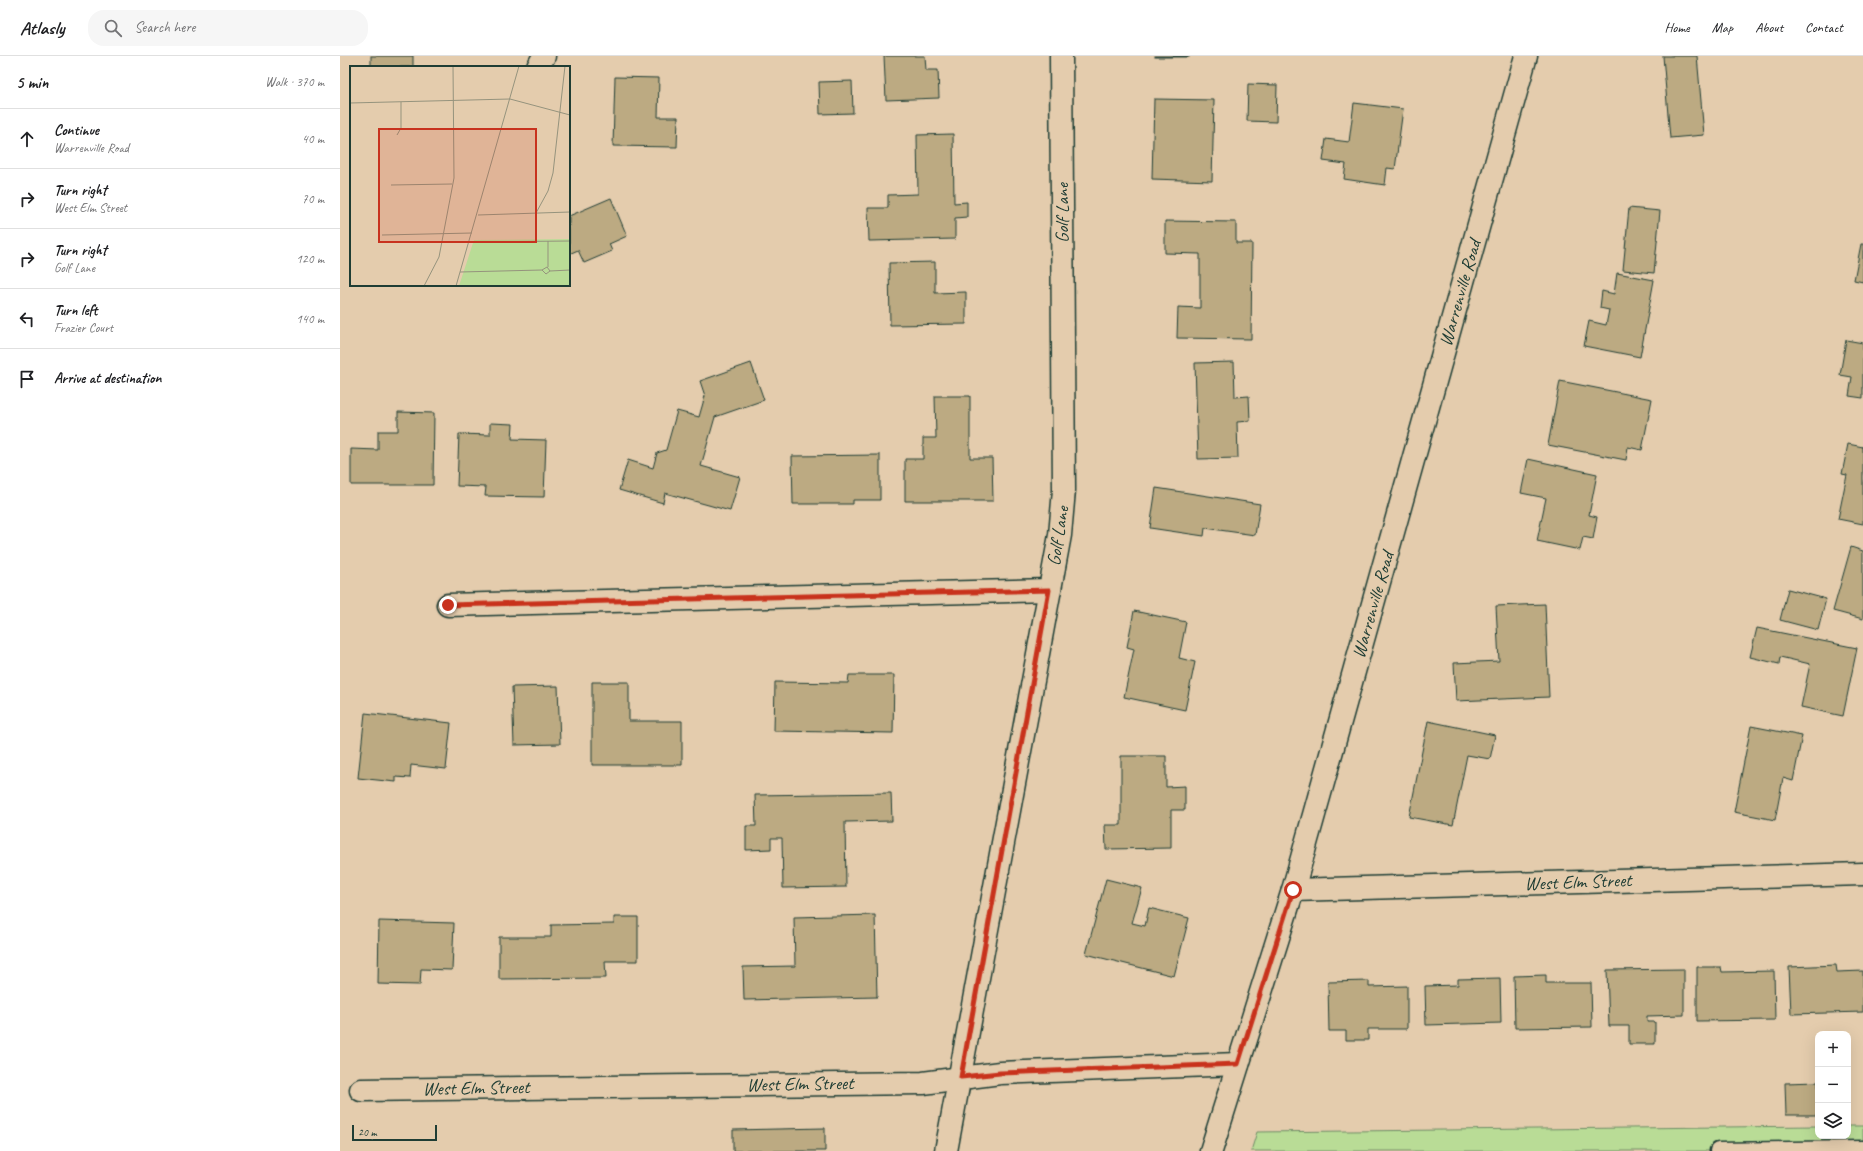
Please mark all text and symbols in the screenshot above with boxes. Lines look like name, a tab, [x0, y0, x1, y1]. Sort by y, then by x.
search box	[88, 10, 368, 46]
text: Atlasly	[20, 16, 64, 40]
icon: search	[102, 17, 124, 39]
text: Search here	[134, 18, 195, 37]
text: Home	[1664, 19, 1690, 36]
text: Map	[1712, 19, 1733, 36]
text: About	[1755, 19, 1783, 36]
text: Contact	[1805, 19, 1843, 36]
inset map	[350, 66, 570, 286]
text: 5 min	[16, 72, 48, 93]
text: Walk · 370 m	[265, 74, 324, 90]
text: Continue	[54, 121, 99, 140]
icon: ahead	[16, 128, 38, 150]
text: 40 m	[302, 131, 324, 147]
text: Warrenville Road	[54, 140, 129, 156]
text: Turn right	[54, 181, 107, 200]
street label: Golf Lane	[1050, 181, 1074, 243]
icon: right	[16, 188, 38, 210]
text: 70 m	[302, 191, 324, 207]
text: West Elm Street	[54, 200, 127, 216]
street label: Warrenville Road	[1433, 234, 1488, 349]
text: Turn right	[54, 241, 107, 260]
icon: right	[16, 248, 38, 270]
text: 120 m	[296, 251, 324, 267]
text: Golf Lane	[54, 260, 95, 276]
text: Turn left	[54, 301, 97, 320]
icon: left	[16, 308, 38, 330]
text: 140 m	[296, 311, 324, 327]
text: Frazier Court	[54, 320, 113, 336]
icon: arrive	[16, 368, 38, 390]
text: Arrive at destination	[54, 369, 161, 388]
street label: Golf Lane	[1041, 503, 1075, 567]
street label: Warrenville Road	[1346, 546, 1401, 661]
route end	[439, 596, 457, 614]
street label: West Elm Street	[1524, 868, 1634, 896]
route start	[1284, 881, 1302, 899]
map controls	[1815, 1031, 1851, 1139]
button: +	[1815, 1031, 1851, 1067]
button: −	[1815, 1067, 1851, 1103]
street label: West Elm Street	[746, 1071, 855, 1097]
street label: West Elm Street	[422, 1075, 531, 1101]
button: layers	[1815, 1103, 1851, 1139]
scale bar	[352, 1123, 437, 1142]
text: 20 m	[358, 1125, 377, 1139]

